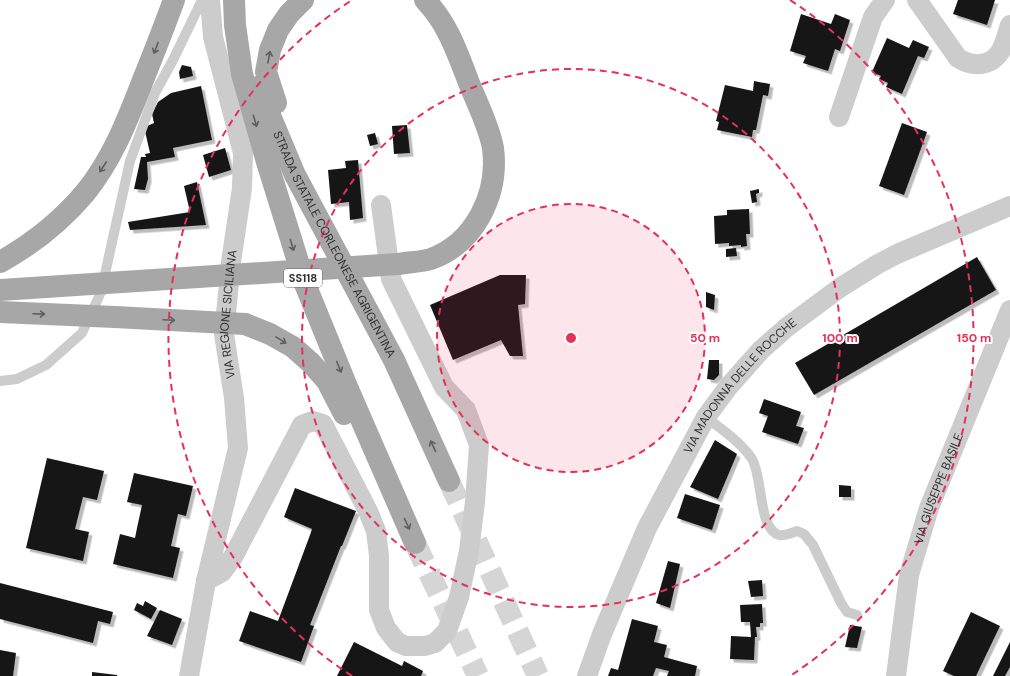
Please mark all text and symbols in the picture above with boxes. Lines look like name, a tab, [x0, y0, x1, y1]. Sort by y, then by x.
one-way arrow	[151, 42, 159, 54]
one-way arrow	[265, 50, 273, 63]
one-way arrow	[252, 114, 259, 127]
street label: STRADA STATALE CORLEONESE AGRIGENTINA	[269, 129, 399, 361]
one-way arrow	[99, 161, 107, 172]
one-way arrow	[289, 239, 297, 251]
street label: VIA REGIONE SICILIANA	[216, 249, 241, 380]
road number: SS118	[284, 269, 322, 287]
one-way arrow	[32, 310, 45, 318]
street label: VIA MADONNA DELLE ROCCHE	[680, 315, 800, 456]
one-way arrow	[162, 316, 175, 324]
text: 50 m	[690, 330, 720, 346]
text: 100 m	[822, 330, 858, 346]
text: 150 m	[957, 330, 991, 346]
centre of rings	[564, 331, 578, 345]
one-way arrow	[275, 336, 286, 344]
one-way arrow	[335, 360, 343, 372]
street label: VIA GIUSEPPE BASILE	[911, 431, 967, 546]
one-way arrow	[429, 440, 436, 452]
one-way arrow	[404, 518, 411, 530]

